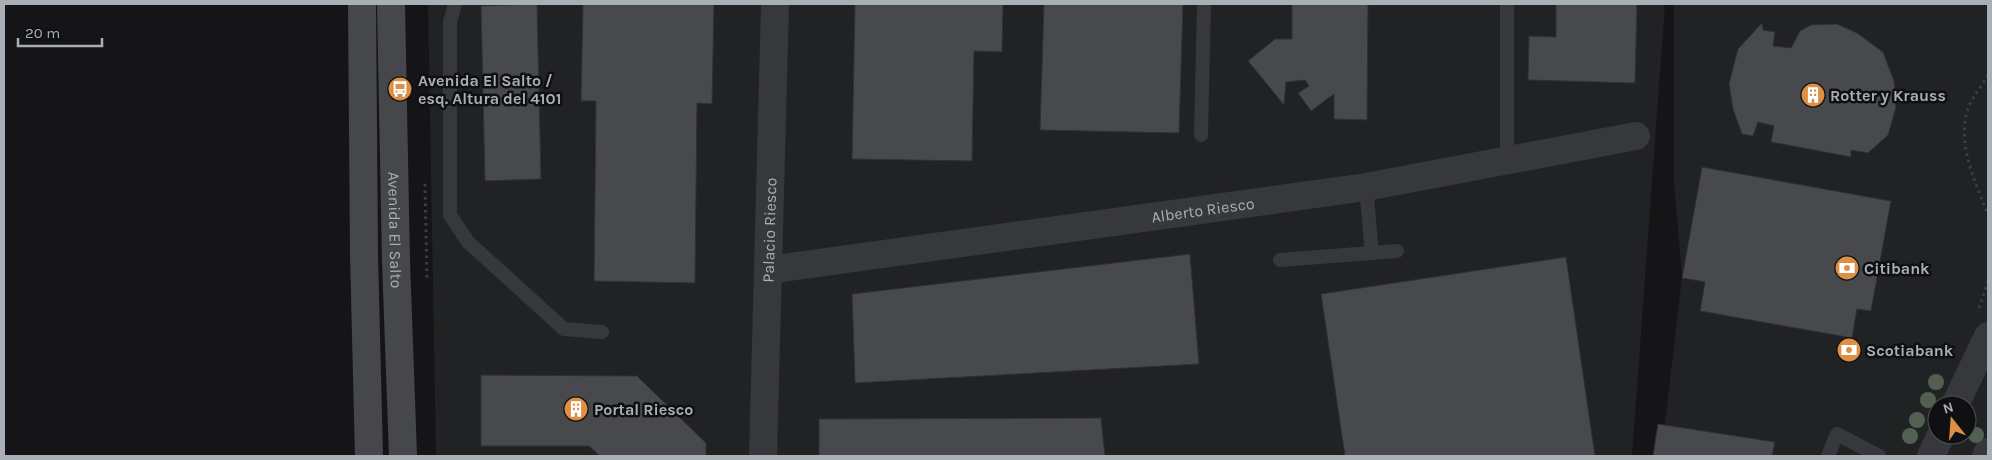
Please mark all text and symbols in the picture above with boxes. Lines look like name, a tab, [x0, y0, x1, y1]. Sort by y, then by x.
scale bar	[18, 15, 101, 47]
text: 20 m	[25, 24, 60, 42]
place label: Avenida El Salto / esq. Altura del 4101	[418, 71, 561, 108]
bus stop icon: Avenida El Salto / esq. Altura del 4101	[387, 76, 413, 102]
building icon: Rotter y Krauss	[1800, 82, 1826, 108]
place label: Rotter y Krauss	[1830, 86, 1946, 105]
street label: Avenida El Salto	[385, 171, 406, 289]
street label: Palacio Riesco	[758, 177, 780, 283]
street label: Alberto Riesco	[1150, 193, 1256, 226]
bank icon: Citibank	[1834, 255, 1860, 281]
place label: Citibank	[1864, 259, 1930, 278]
bank icon: Scotiabank	[1836, 337, 1862, 363]
place label: Scotiabank	[1866, 341, 1954, 360]
north arrow	[1927, 395, 1977, 445]
building icon: Portal Riesco	[563, 396, 589, 422]
text: N	[1941, 398, 1956, 418]
place label: Portal Riesco	[594, 400, 693, 419]

